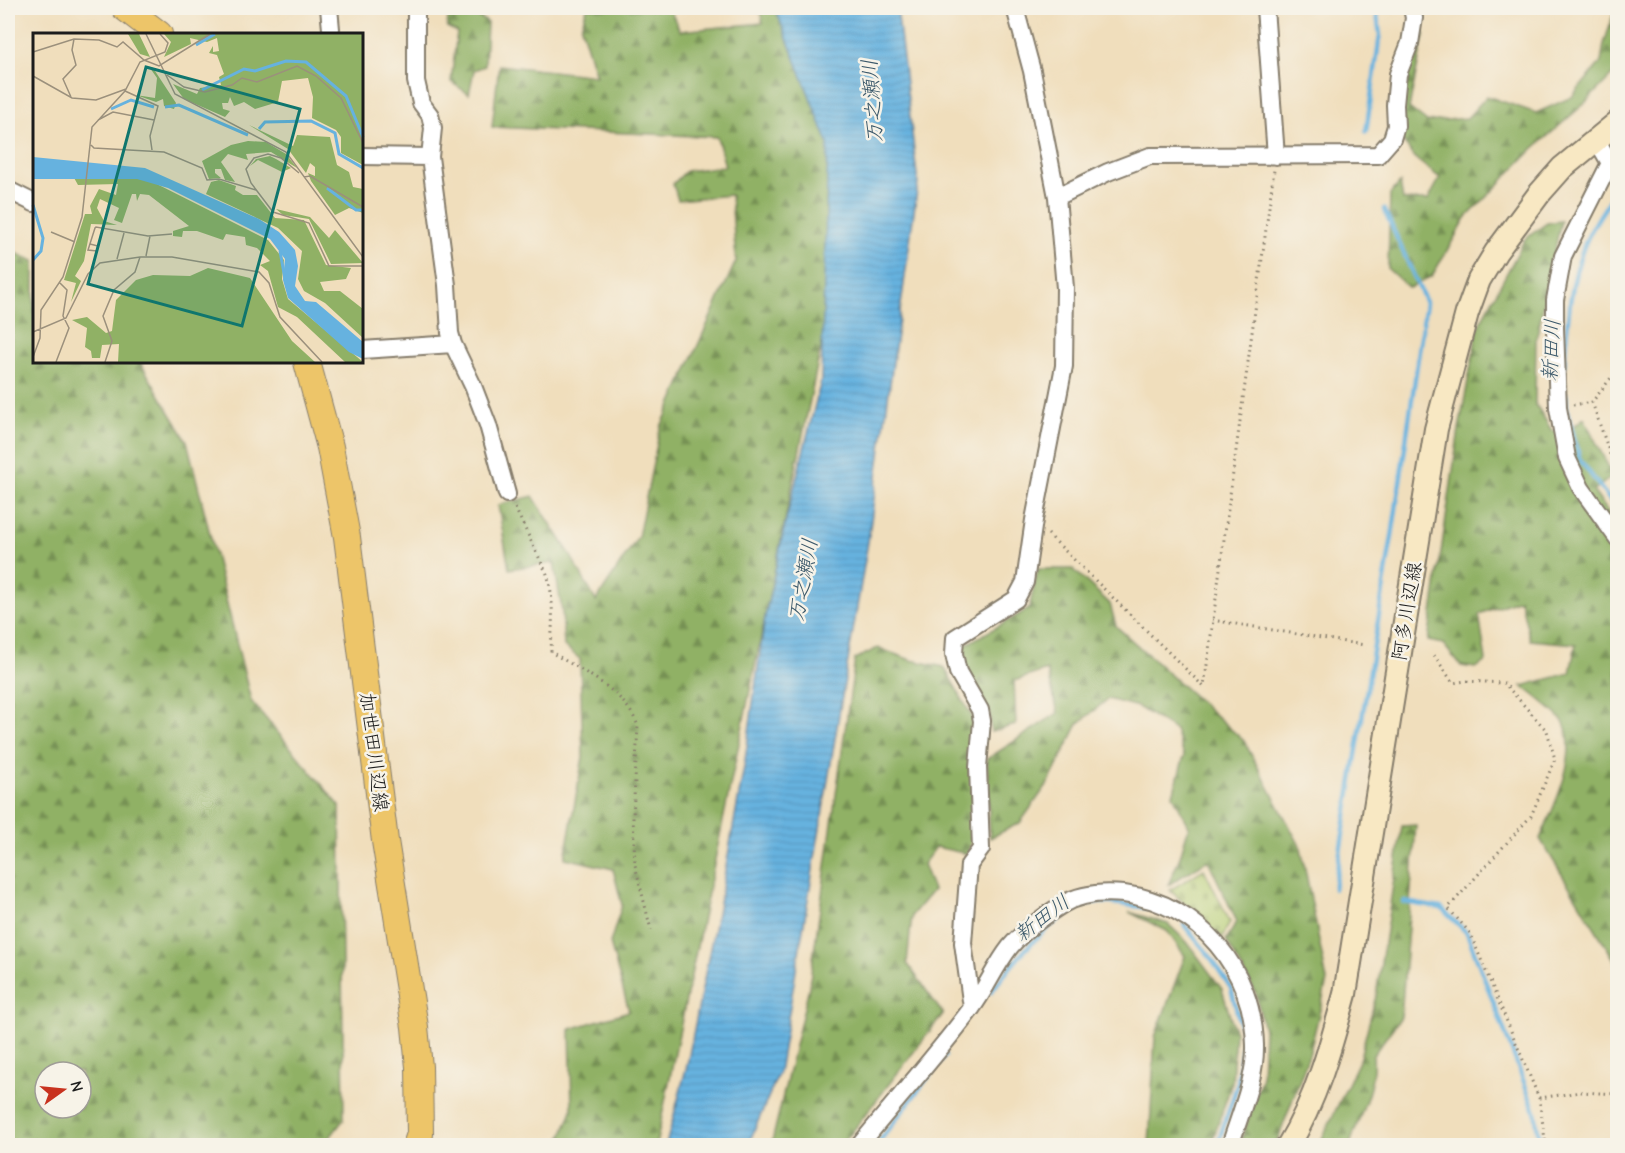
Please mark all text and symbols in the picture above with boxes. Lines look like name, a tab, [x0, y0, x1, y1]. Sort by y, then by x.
inset map	[33, 33, 363, 363]
water label: 万之瀬川	[857, 58, 887, 144]
water label: 新田川	[1537, 318, 1565, 382]
water label: 万之瀬川	[784, 537, 822, 623]
street label: 阿多川辺線	[1388, 560, 1426, 662]
street label: 加世田川辺線	[355, 691, 393, 813]
water label: 新田川	[1010, 889, 1074, 947]
north arrow	[33, 1060, 93, 1120]
text: N	[66, 1079, 87, 1094]

